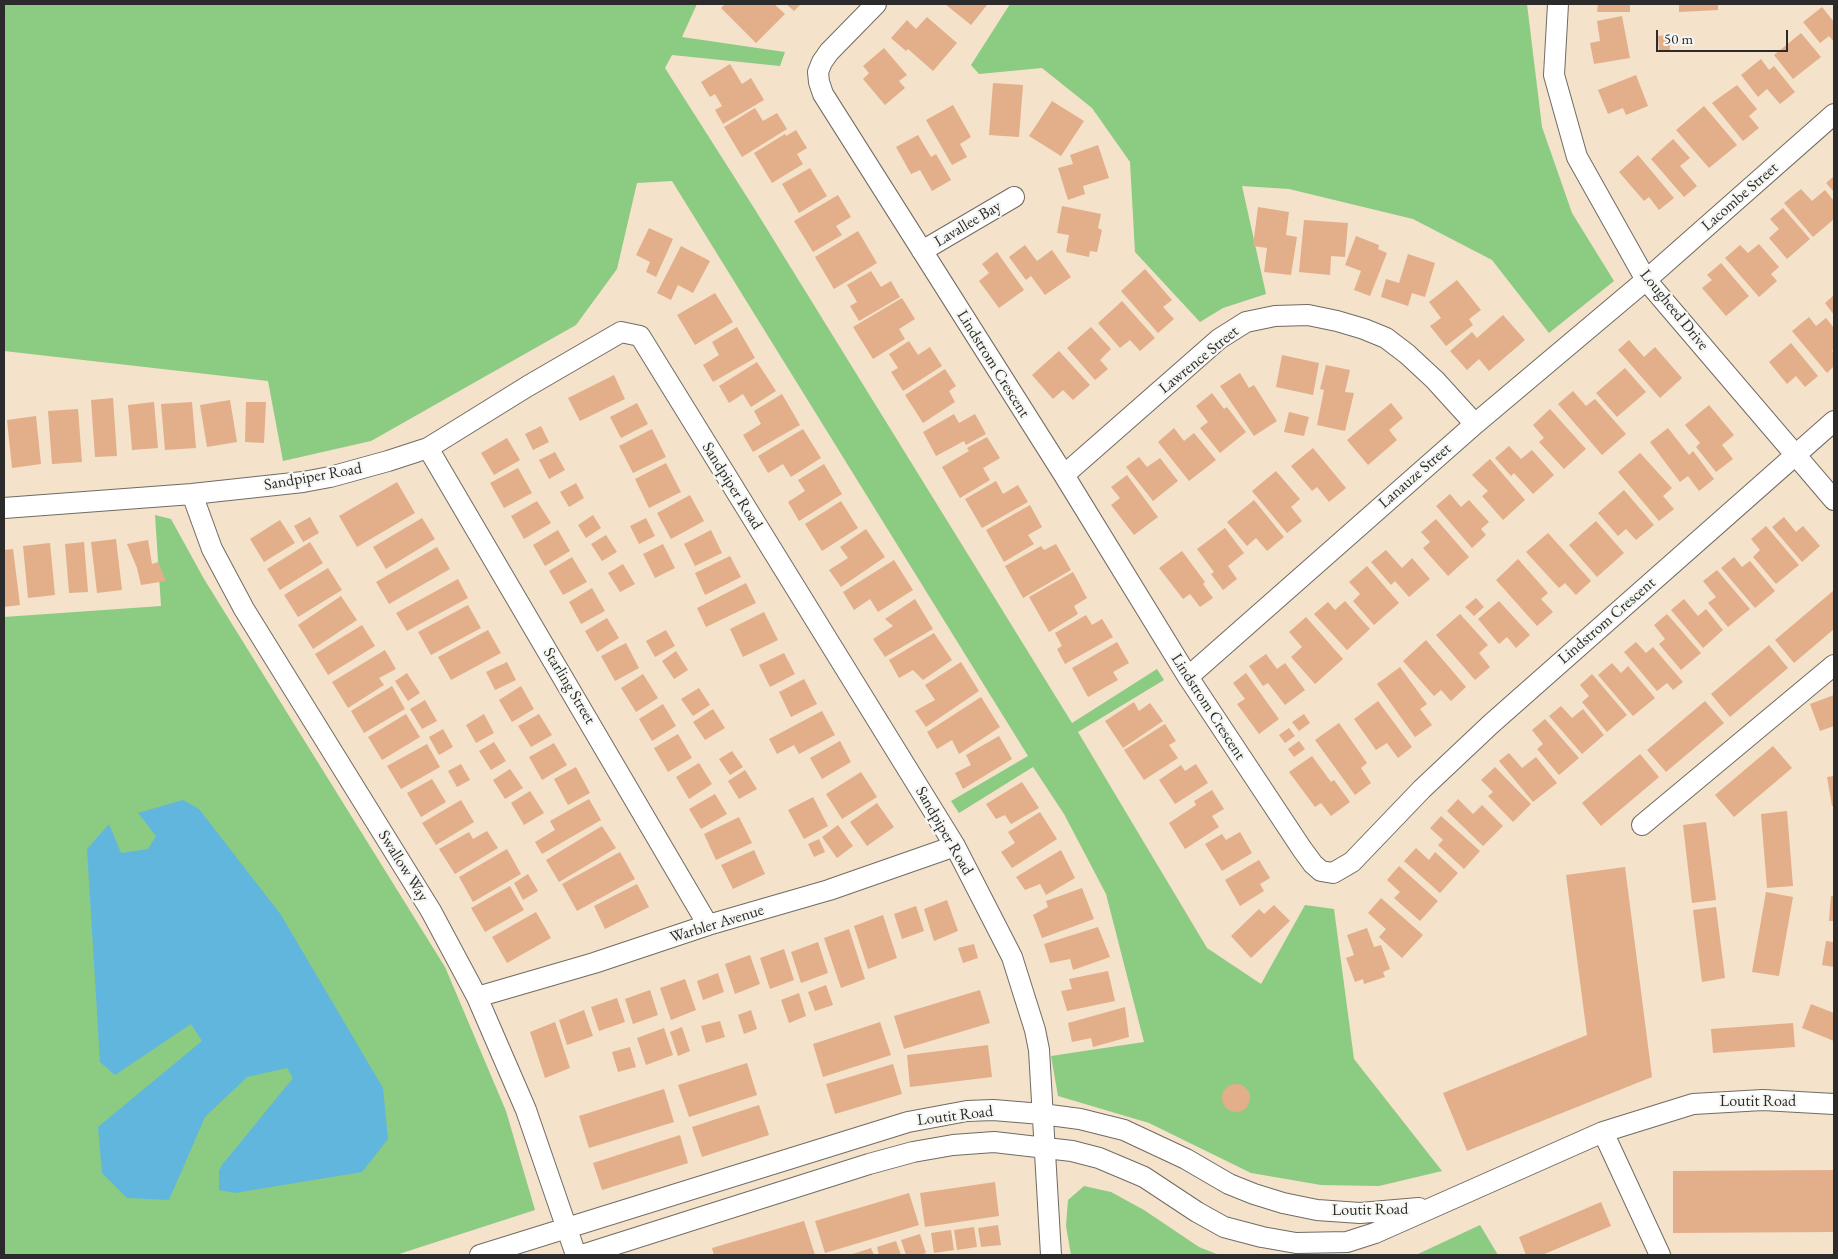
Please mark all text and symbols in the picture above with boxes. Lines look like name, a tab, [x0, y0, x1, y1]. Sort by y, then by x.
scale bar	[1658, 20, 1790, 52]
text: 50 m	[1664, 29, 1693, 48]
street label: Lacombe Street	[1698, 159, 1782, 235]
street label: Lavallee Bay	[931, 197, 1005, 251]
street label: Lougheed Drive	[1636, 266, 1712, 354]
street label: Lindstrom Crescent	[952, 307, 1034, 421]
street label: Lawrence Street	[1155, 322, 1243, 398]
street label: Sandpiper Road	[698, 439, 766, 533]
street label: Lanauze Street	[1375, 439, 1455, 513]
street label: Sandpiper Road	[263, 459, 363, 495]
street label: Lindstrom Crescent	[1554, 573, 1660, 669]
street label: Starling Street	[539, 644, 599, 728]
street label: Lindstrom Crescent	[1166, 650, 1250, 764]
street label: Sandpiper Road	[911, 783, 977, 879]
street label: Swallow Way	[374, 827, 432, 905]
street label: Warbler Avenue	[668, 901, 766, 947]
street label: Loutit Road	[1720, 1092, 1796, 1112]
street label: Loutit Road	[916, 1102, 994, 1130]
street label: Loutit Road	[1332, 1200, 1408, 1220]

